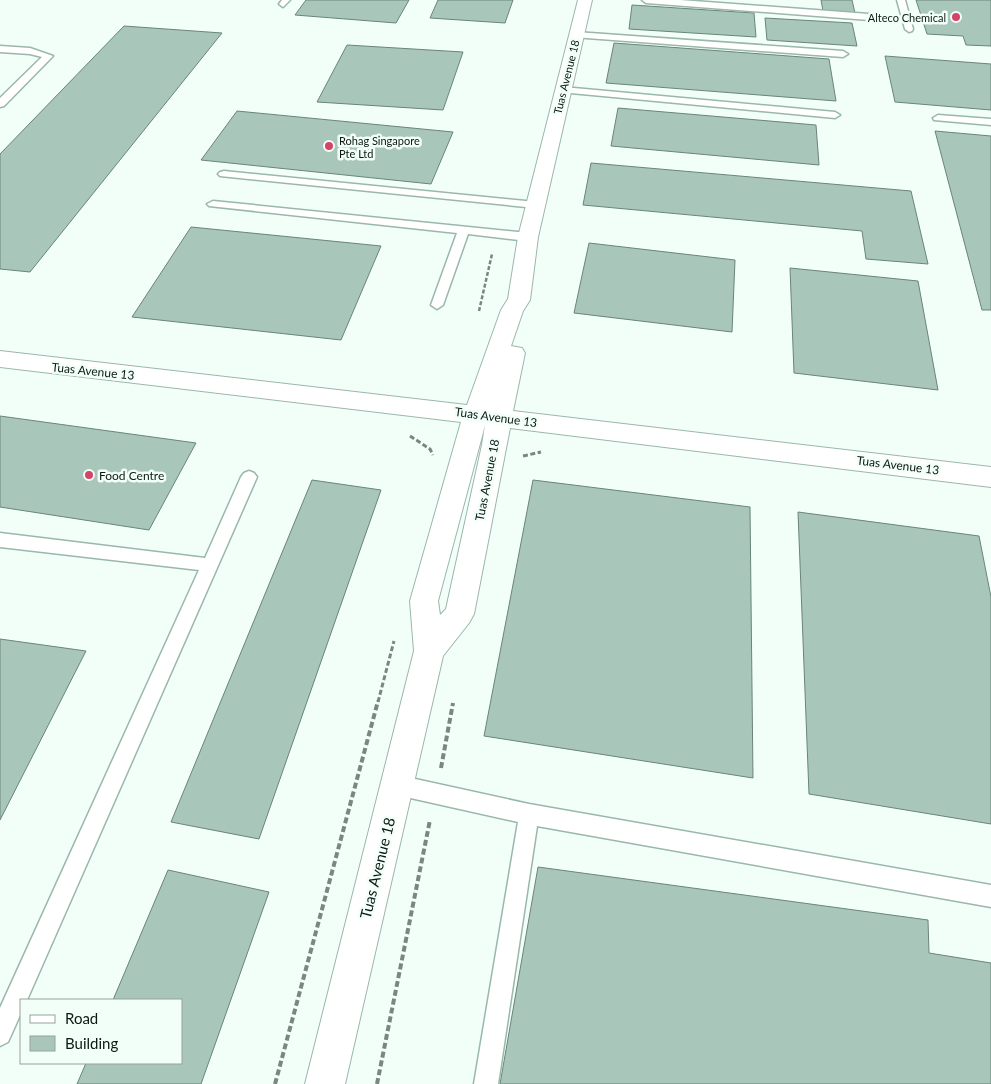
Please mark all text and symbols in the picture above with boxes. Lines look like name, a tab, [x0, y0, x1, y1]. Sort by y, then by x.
place label: Alteco Chemical	[868, 11, 946, 24]
marker: Alteco Chemical	[950, 11, 962, 23]
street label: Tuas Avenue 18	[550, 38, 582, 116]
place label: Rohag Singapore Pte Ltd	[339, 134, 420, 160]
marker: Rohag Singapore Pte Ltd	[323, 140, 335, 152]
street label: Tuas Avenue 13	[51, 359, 135, 383]
street label: Tuas Avenue 13	[454, 404, 538, 430]
street label: Tuas Avenue 18	[472, 438, 502, 522]
street label: Tuas Avenue 13	[856, 452, 940, 478]
place label: Food Centre	[99, 468, 164, 483]
marker: Food Centre	[83, 469, 95, 481]
street label: Tuas Avenue 18	[356, 815, 398, 921]
legend	[20, 999, 182, 1064]
text: Road	[65, 1009, 98, 1027]
text: Building	[65, 1034, 118, 1052]

